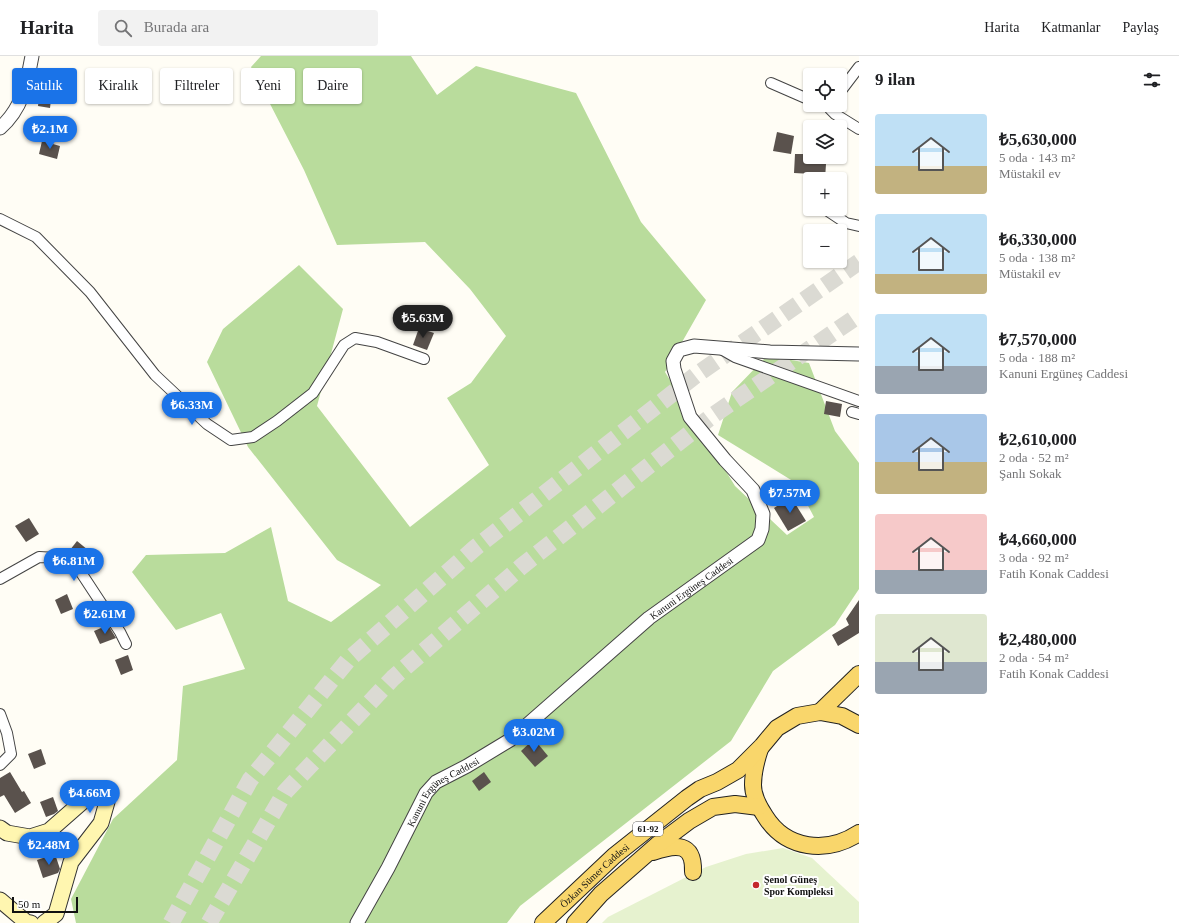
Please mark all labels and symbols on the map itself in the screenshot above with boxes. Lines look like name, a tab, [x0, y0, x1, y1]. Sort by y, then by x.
pin: ₺2.1M	[22, 116, 78, 150]
pin: ₺5.63M	[390, 305, 456, 339]
pin: ₺6.33M	[159, 392, 225, 426]
pin: ₺7.57M	[757, 480, 823, 514]
pin: ₺6.81M	[41, 548, 107, 582]
street label: Kanuni Ergüneş Caddesi	[648, 554, 735, 621]
pin: ₺2.61M	[72, 601, 138, 635]
pin: ₺3.02M	[501, 719, 567, 753]
street label: Kanuni Ergüneş Caddesi	[404, 755, 481, 828]
pin: ₺4.66M	[57, 780, 123, 814]
road number: 61-92	[633, 822, 663, 836]
pin: ₺2.48M	[16, 832, 82, 866]
street label: Özkan Sümer Caddesi	[558, 841, 631, 910]
place label: Şenol Güneş Spor Kompleksi	[764, 874, 833, 897]
marker: Şenol Güneş Spor Kompleksi	[751, 880, 761, 890]
scale bar	[12, 895, 78, 914]

